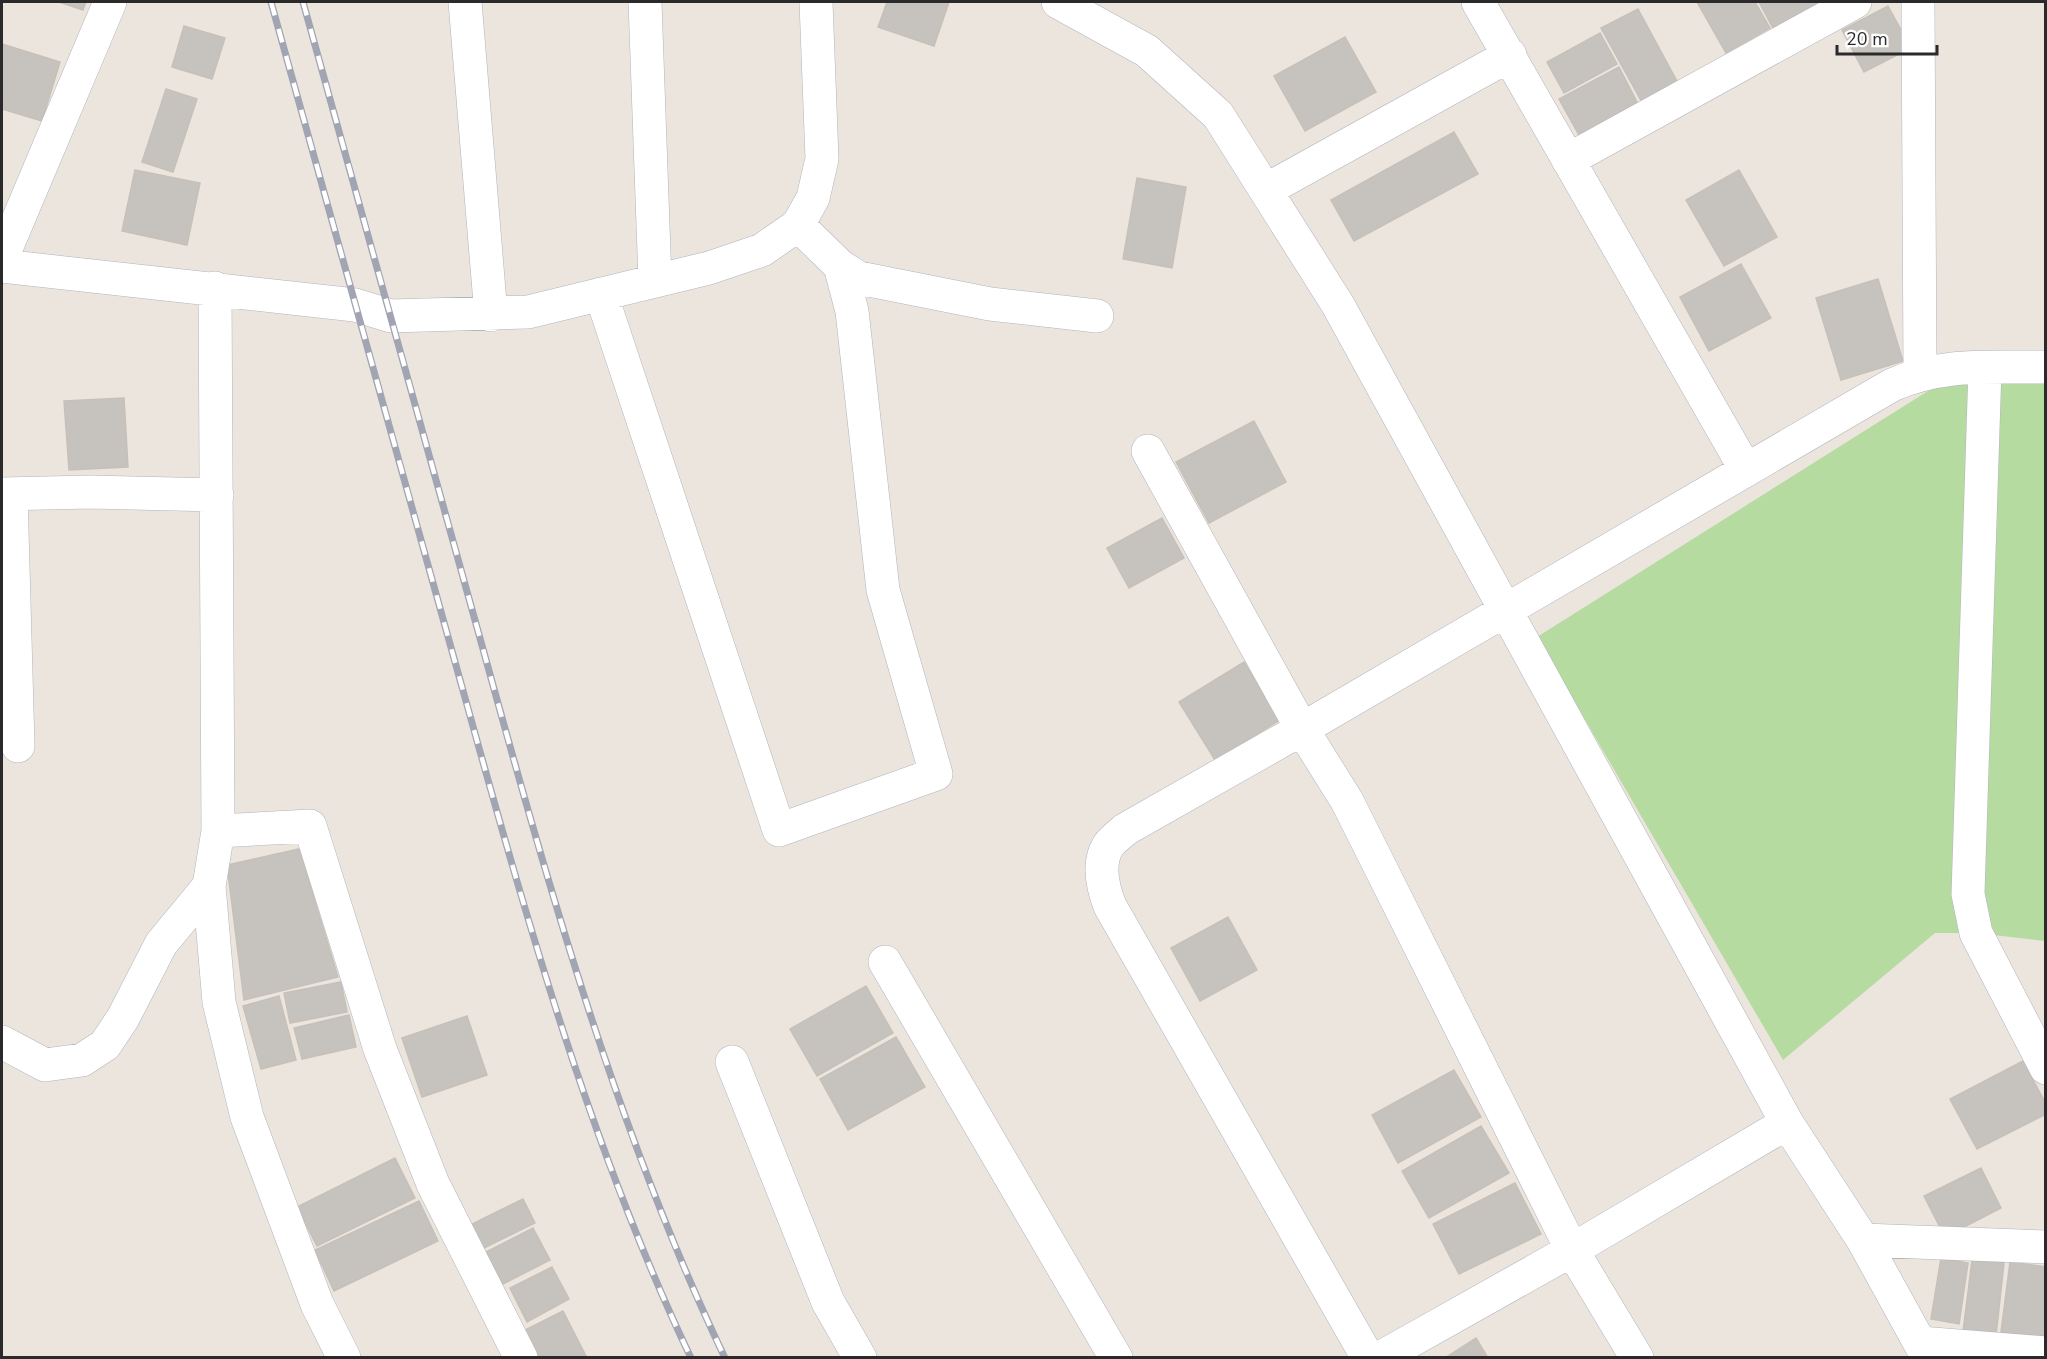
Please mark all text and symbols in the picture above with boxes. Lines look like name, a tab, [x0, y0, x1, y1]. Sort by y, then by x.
scale bar	[1837, 18, 1938, 56]
text: 20 m	[1846, 27, 1888, 51]

